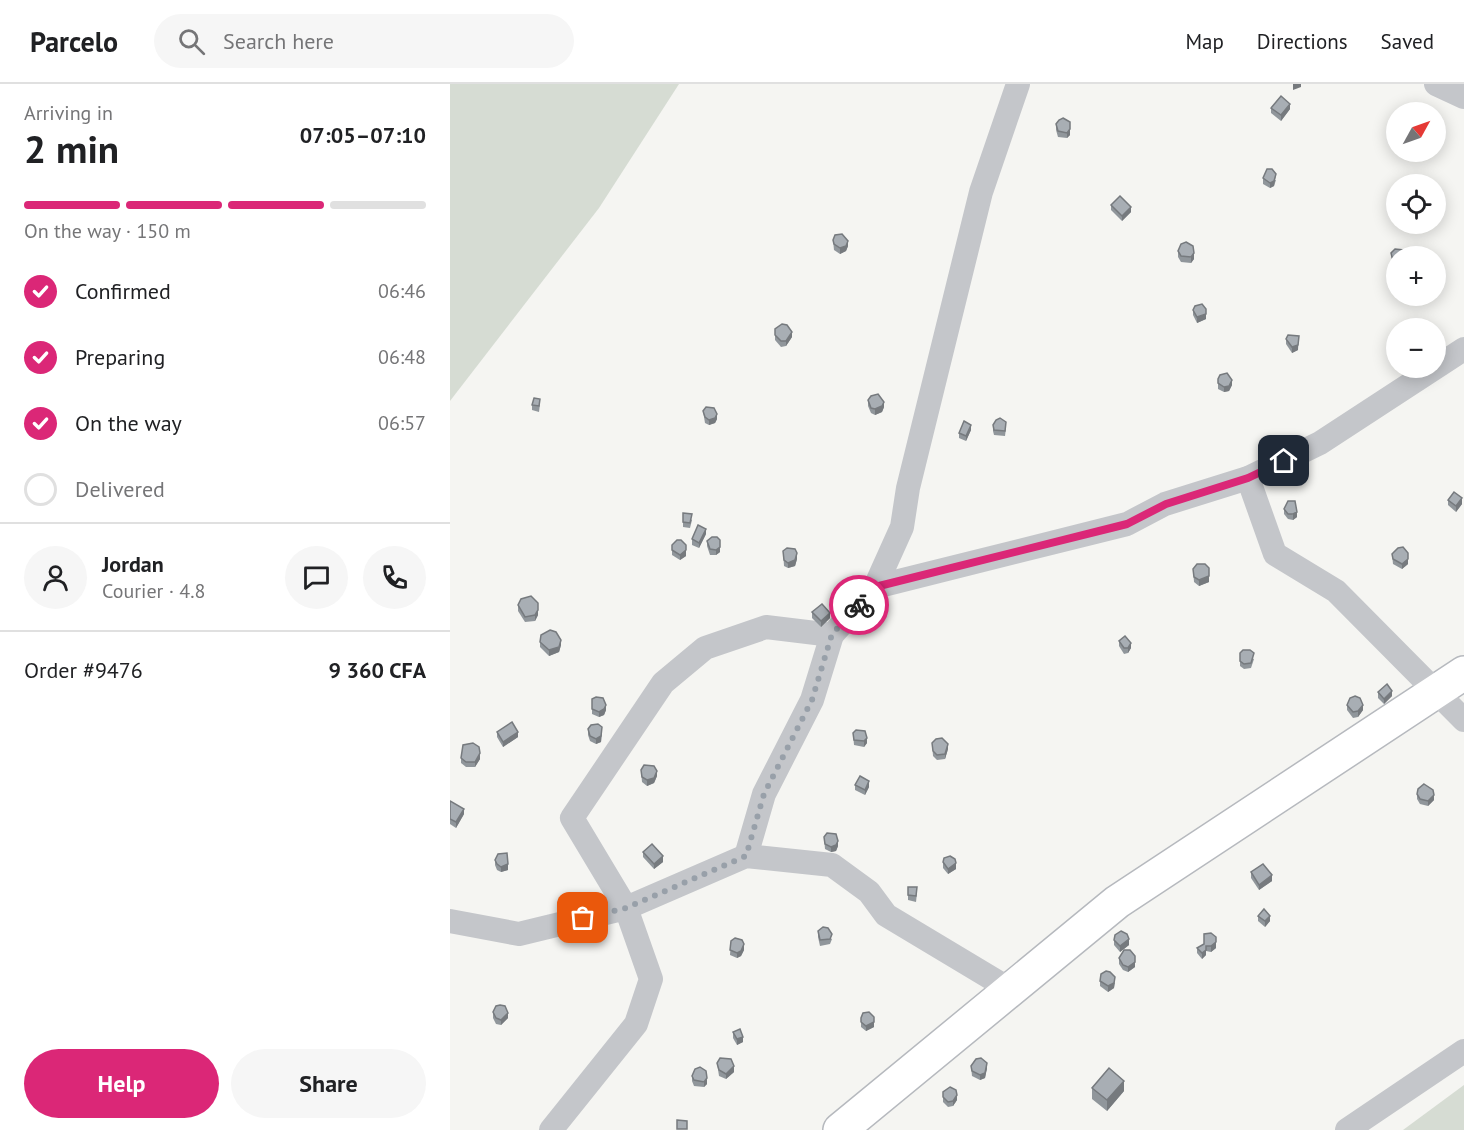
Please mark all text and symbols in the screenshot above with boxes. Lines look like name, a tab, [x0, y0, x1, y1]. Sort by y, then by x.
search box	[154, 14, 574, 68]
text: Parcelo	[30, 23, 118, 60]
icon: search	[175, 25, 208, 58]
text: Search here	[223, 27, 334, 55]
text: Map	[1185, 28, 1224, 55]
text: Directions	[1257, 28, 1348, 55]
text: Saved	[1381, 28, 1434, 55]
text: Arriving in	[24, 100, 113, 126]
north arrow	[1386, 102, 1446, 162]
map controls	[1386, 102, 1446, 378]
text: 07:05–07:10	[300, 121, 426, 149]
text: 2 min	[24, 123, 119, 174]
button: locate	[1386, 174, 1446, 234]
text: On the way · 150 m	[24, 218, 191, 244]
button: +	[1386, 246, 1446, 306]
icon: check	[24, 275, 57, 308]
text: Confirmed	[75, 277, 171, 305]
text: 06:46	[378, 278, 426, 304]
button: −	[1386, 318, 1446, 378]
icon: check	[24, 341, 57, 374]
text: Preparing	[75, 343, 165, 371]
text: 06:48	[378, 344, 426, 370]
icon: check	[24, 407, 57, 440]
text: On the way	[75, 409, 182, 437]
text: 06:57	[378, 410, 426, 436]
pin	[1258, 435, 1309, 486]
icon: home	[1267, 444, 1300, 477]
text: Delivered	[75, 475, 165, 503]
button: person	[24, 546, 87, 609]
button: chat	[285, 546, 348, 609]
button: phone	[363, 546, 426, 609]
text: Jordan	[102, 550, 164, 578]
courier	[829, 575, 889, 635]
text: Courier · 4.8	[102, 578, 205, 604]
icon: bike	[843, 589, 876, 622]
text: Order #9476	[24, 656, 143, 684]
text: 9 360 CFA	[328, 656, 426, 684]
pin	[557, 892, 608, 943]
icon: bag	[566, 901, 599, 934]
button: Help	[24, 1049, 219, 1118]
button: Share	[231, 1049, 426, 1118]

